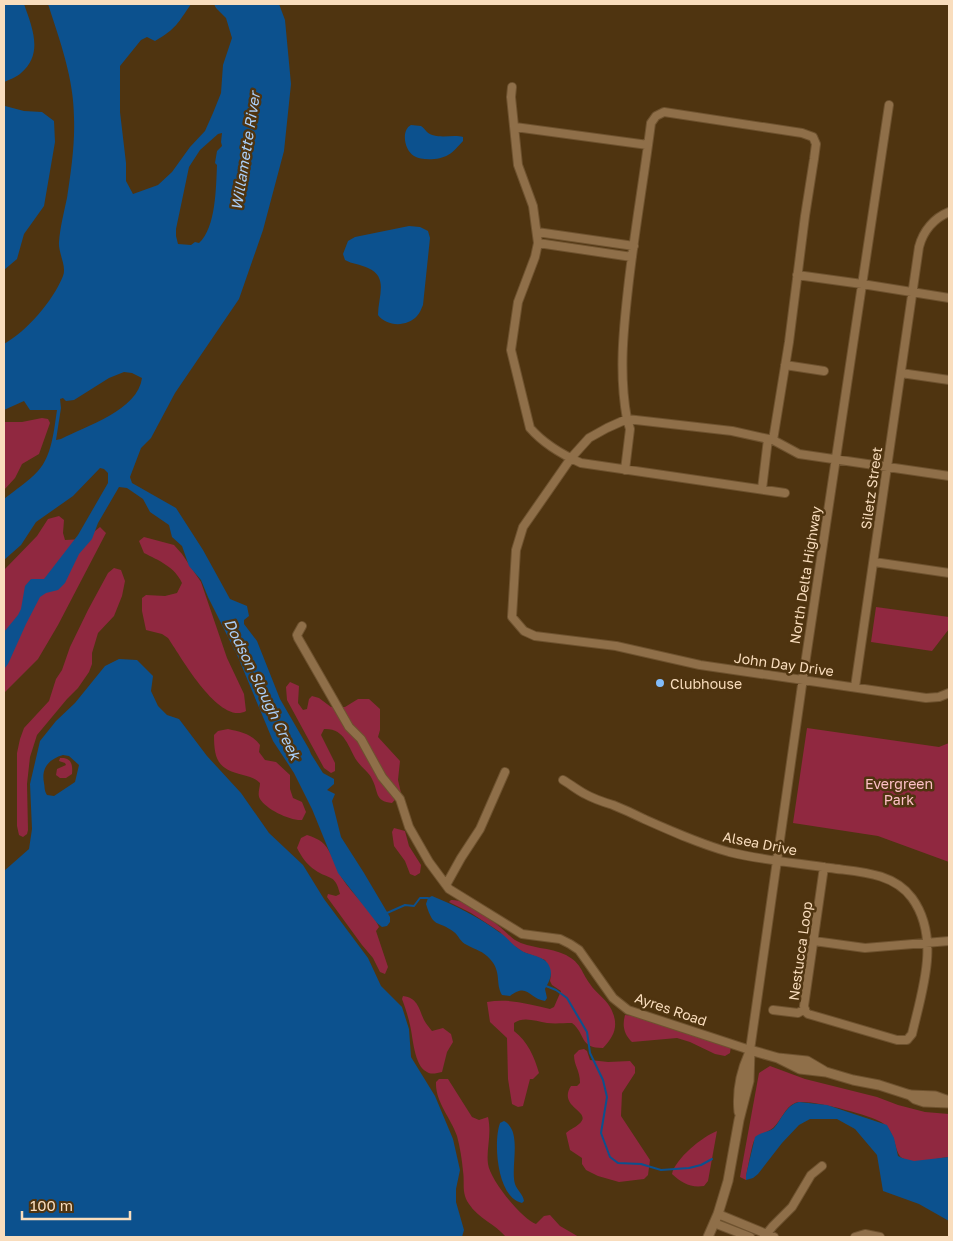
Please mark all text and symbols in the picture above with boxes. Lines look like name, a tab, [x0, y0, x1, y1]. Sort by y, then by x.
water label: Willamette River	[227, 88, 264, 211]
street label: Siletz Street	[857, 446, 885, 530]
street label: North Delta Highway	[786, 505, 824, 645]
water label: Dodson Slough Creek	[220, 615, 306, 764]
street label: John Day Drive	[733, 649, 835, 679]
place label: Clubhouse	[670, 675, 742, 692]
marker: Clubhouse	[654, 677, 666, 689]
park label: Evergreen Park	[865, 775, 933, 808]
street label: Alsea Drive	[721, 827, 799, 859]
street label: Nestucca Loop	[785, 900, 815, 1002]
street label: Ayres Road	[633, 989, 709, 1029]
scale bar	[22, 1188, 130, 1220]
text: 100 m	[30, 1196, 73, 1214]

